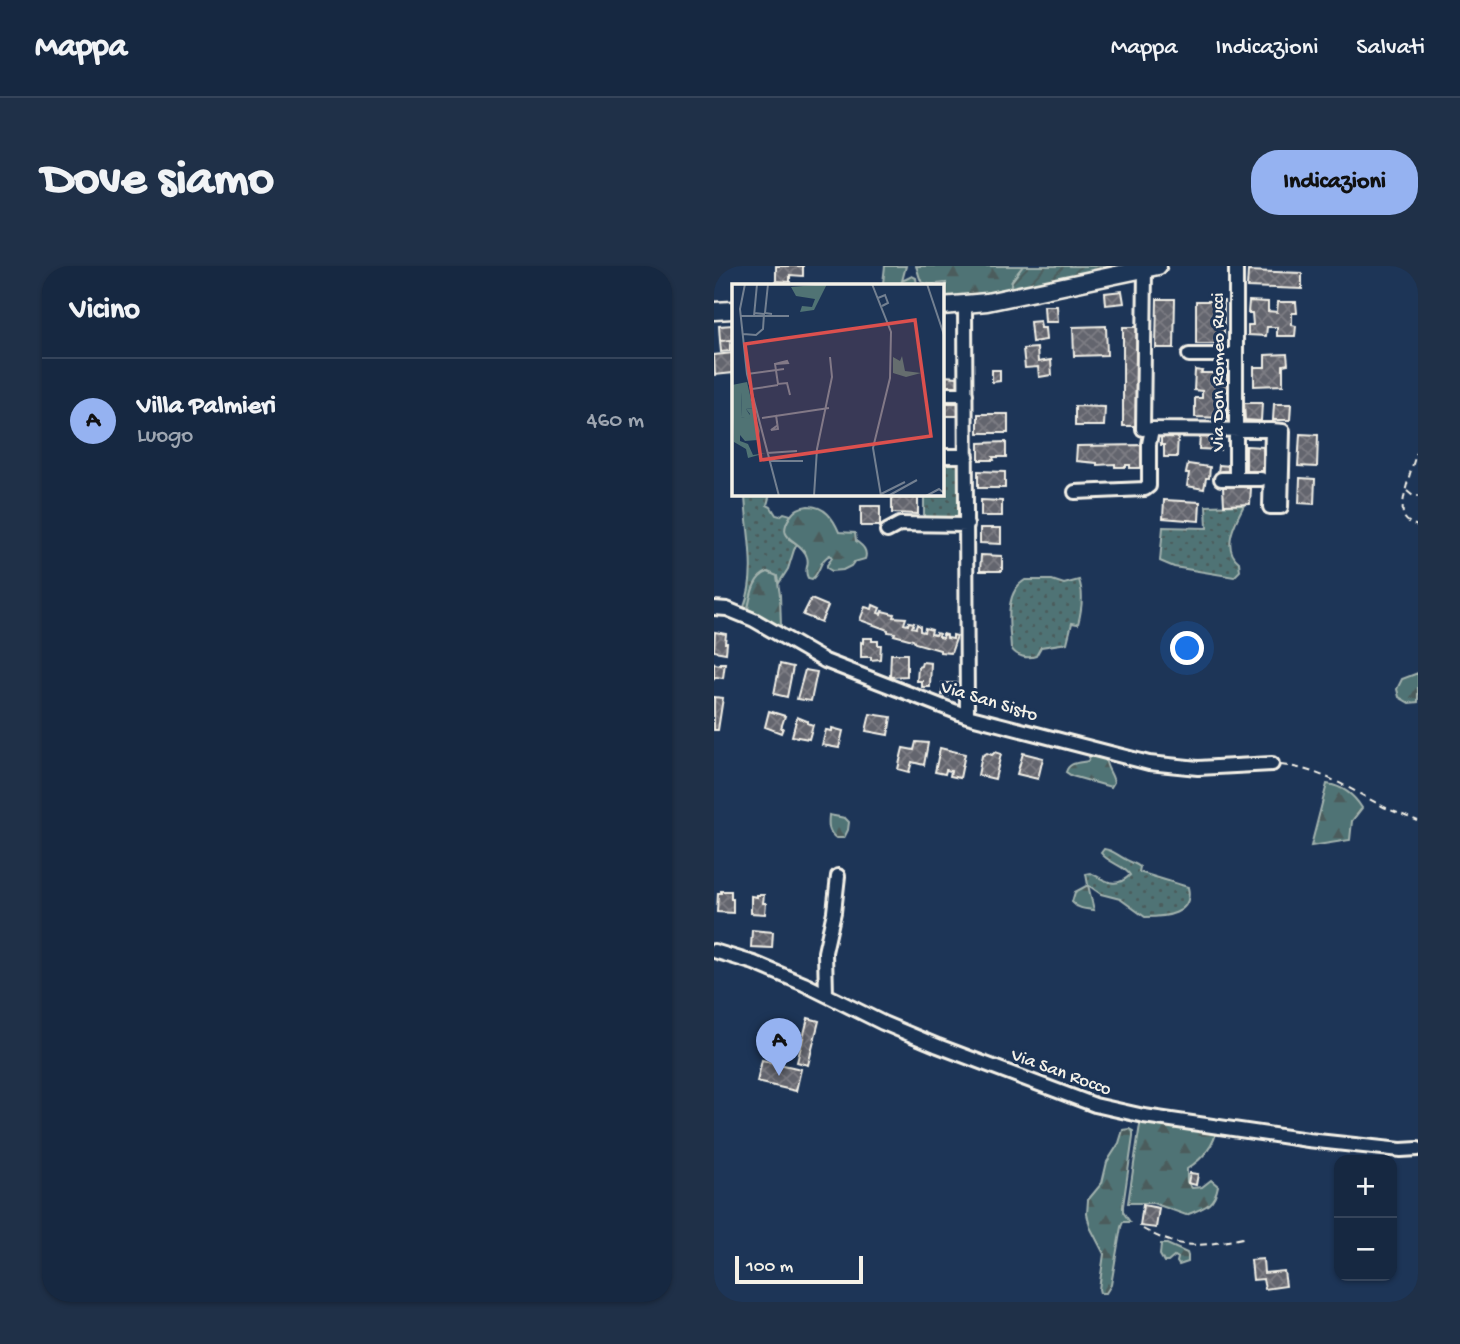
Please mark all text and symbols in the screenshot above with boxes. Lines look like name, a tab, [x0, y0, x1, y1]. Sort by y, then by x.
text: Mappa	[35, 29, 127, 67]
text: Mappa	[1111, 34, 1178, 63]
text: Indicazioni	[1216, 34, 1318, 63]
text: Salvati	[1356, 34, 1425, 63]
button: Indicazioni	[1251, 150, 1418, 215]
text: Dove siamo	[42, 153, 274, 211]
inset map	[732, 284, 943, 495]
street label: Via Don Romeo Rucci	[1208, 293, 1231, 452]
text: Vicino	[70, 294, 140, 329]
text: Villa Palmieri	[137, 392, 276, 423]
text: A	[86, 408, 100, 435]
text: 460 m	[587, 408, 644, 435]
text: Luogo	[137, 423, 193, 450]
your location	[1170, 631, 1204, 665]
street label: Via San Sisto	[937, 676, 1040, 728]
pin: A	[756, 1018, 802, 1076]
street label: Via San Rocco	[1006, 1044, 1114, 1102]
map controls	[1334, 1155, 1397, 1281]
button: +	[1334, 1155, 1397, 1218]
button: −	[1334, 1218, 1397, 1281]
scale bar	[735, 1253, 863, 1285]
text: 100 m	[746, 1256, 793, 1279]

